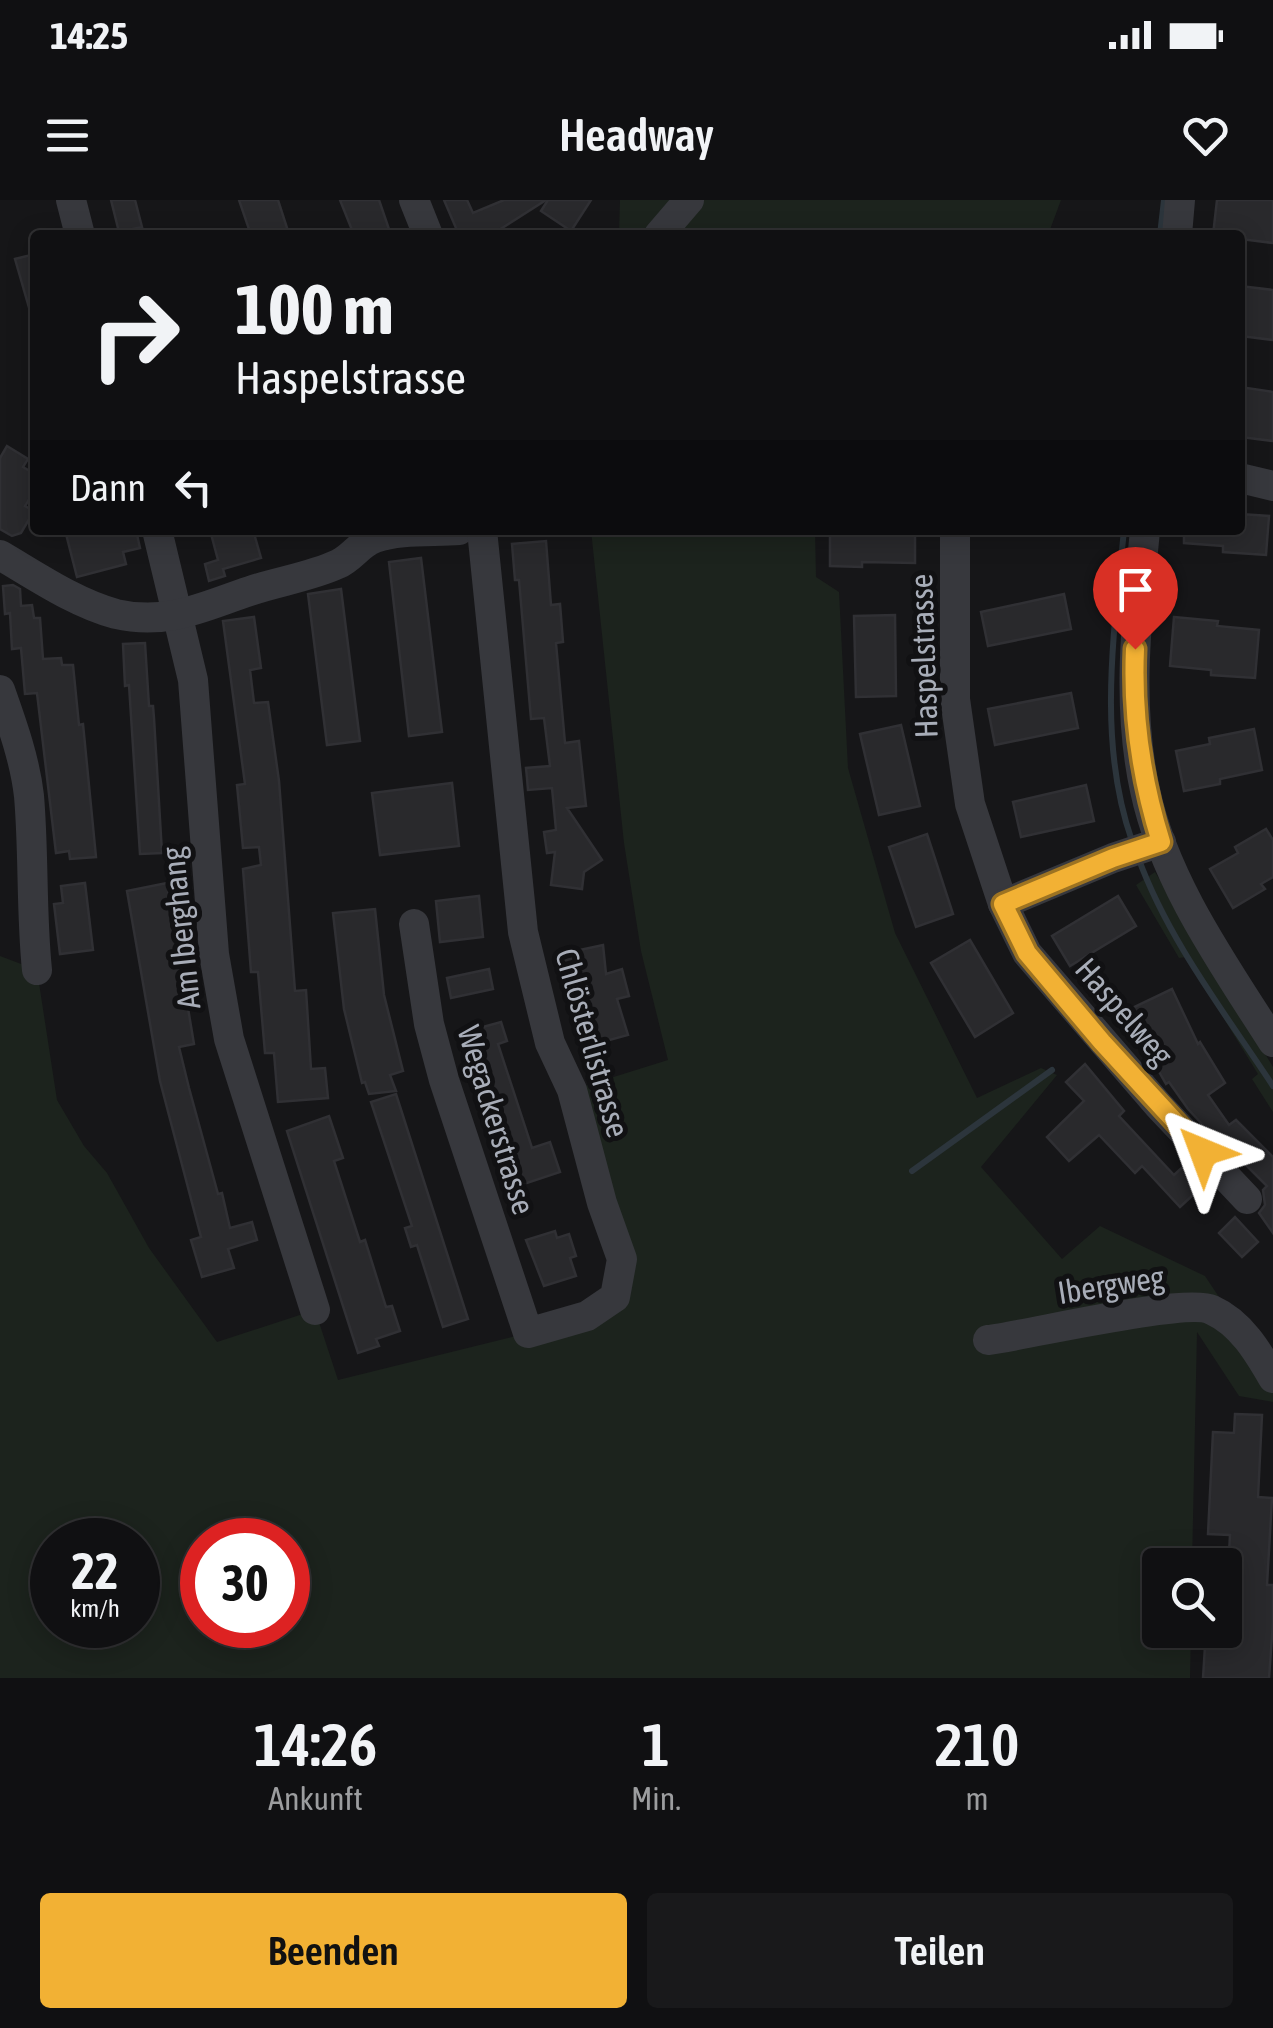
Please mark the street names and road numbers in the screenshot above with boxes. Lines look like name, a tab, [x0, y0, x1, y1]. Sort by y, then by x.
street label: Haspelstrasse	[902, 573, 945, 739]
street label: Am Iberghang	[154, 845, 207, 1011]
street label: Chlösterlistrasse	[548, 944, 637, 1141]
street label: Haspelweg	[1068, 951, 1181, 1073]
street label: Wegackerstrasse	[450, 1021, 543, 1219]
street label: Ibergweg	[1055, 1258, 1167, 1311]

